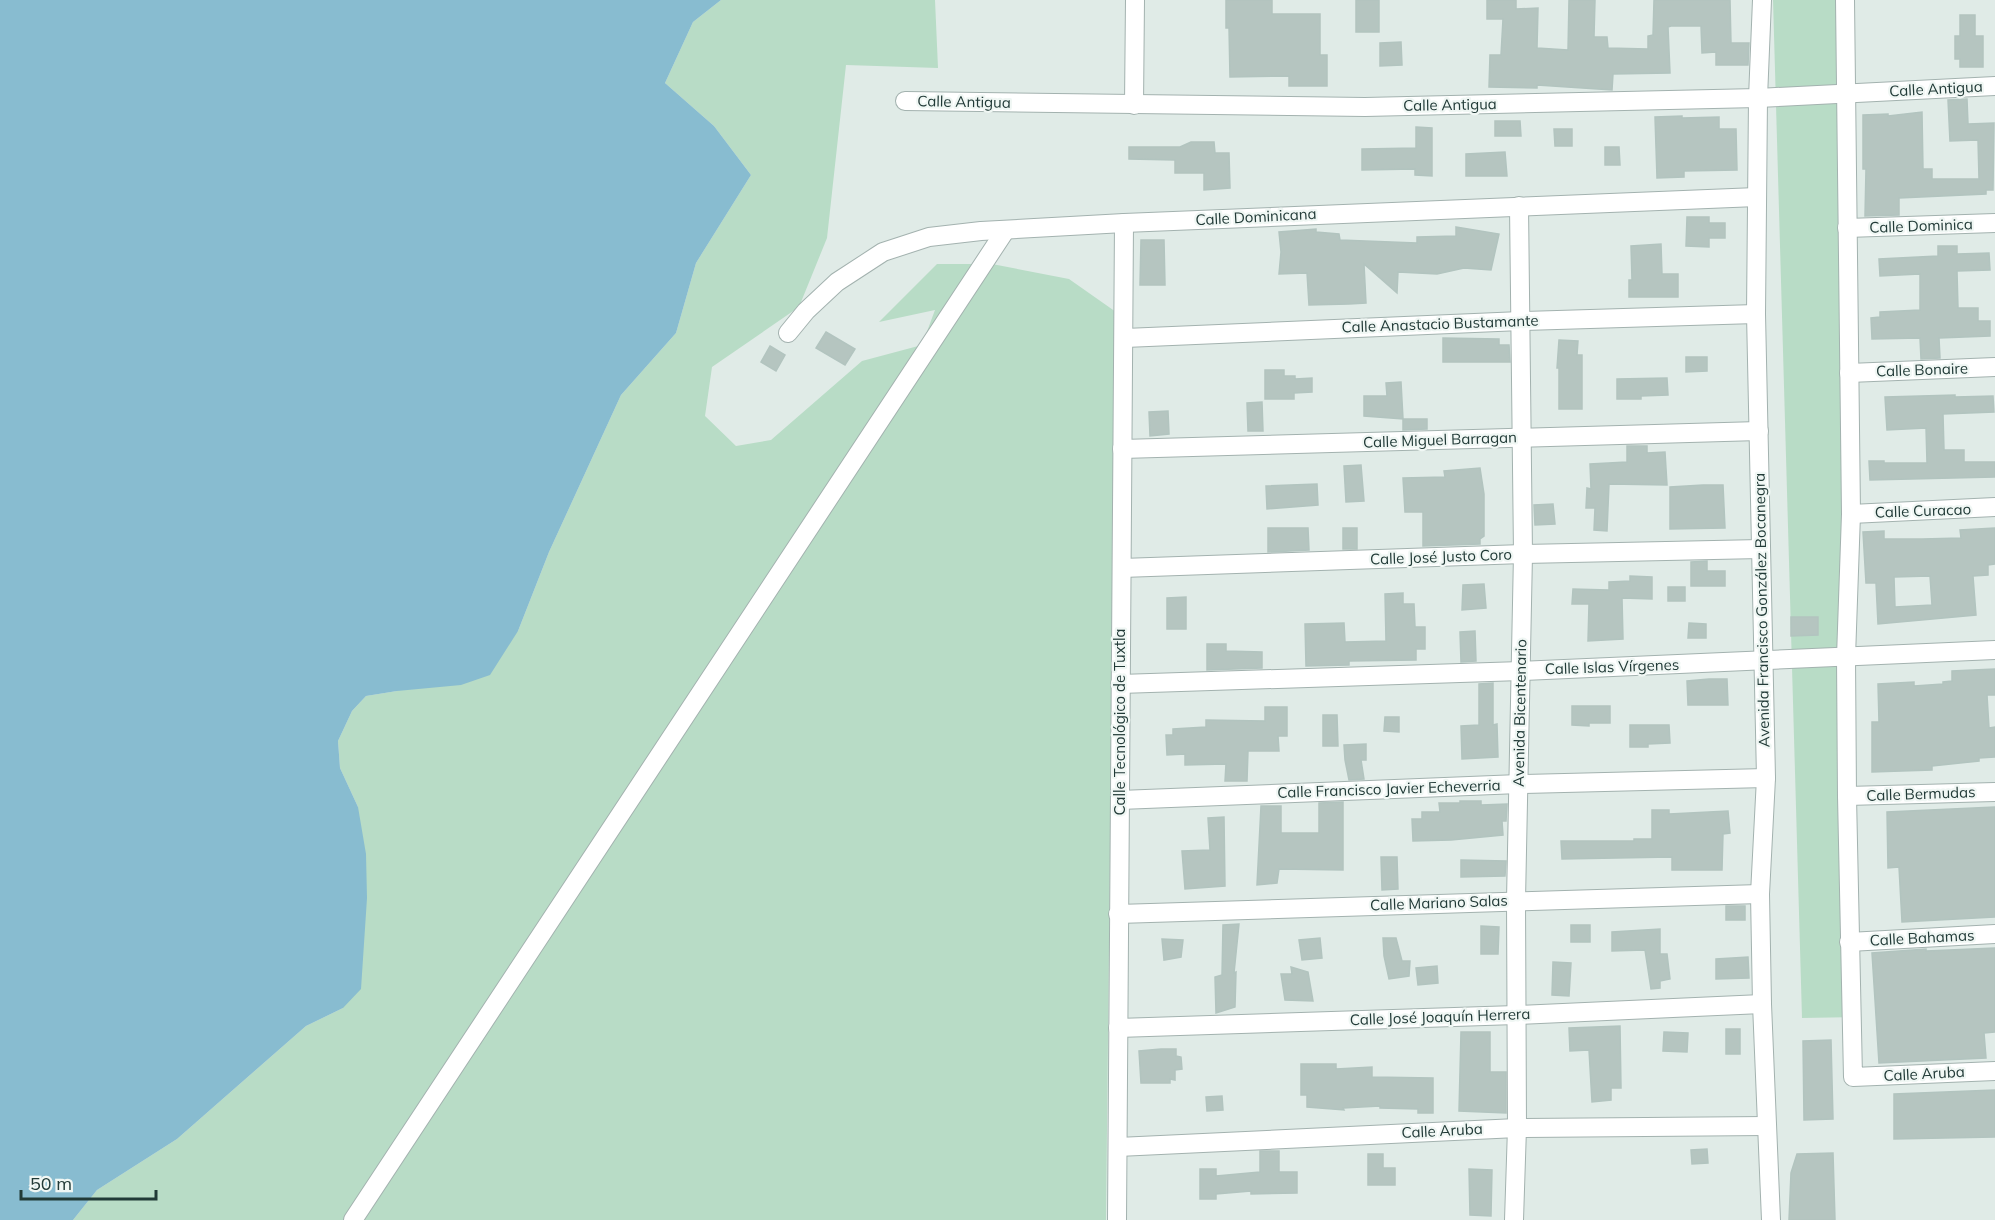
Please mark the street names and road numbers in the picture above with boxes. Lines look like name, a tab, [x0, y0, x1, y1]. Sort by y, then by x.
street label: Calle Antigua	[1889, 77, 1983, 100]
street label: Calle Antigua	[917, 91, 1011, 112]
street label: Calle Antigua	[1403, 94, 1497, 115]
street label: Calle Dominicana	[1195, 204, 1317, 229]
street label: Calle Dominica	[1869, 214, 1973, 237]
street label: Calle Anastacio Bustamante	[1341, 311, 1539, 336]
street label: Calle Bonaire	[1876, 358, 1968, 381]
street label: Calle Miguel Barragan	[1363, 427, 1517, 452]
street label: Avenida Francisco González Bocanegra	[1750, 473, 1773, 747]
street label: Calle Curacao	[1875, 499, 1971, 522]
street label: Calle José Justo Coro	[1370, 545, 1512, 568]
street label: Calle Tecnológico de Tuxtla	[1110, 628, 1129, 816]
street label: Avenida Bicentenario	[1509, 639, 1530, 787]
street label: Calle Islas Vírgenes	[1544, 655, 1680, 678]
street label: Calle Francisco Javier Echeverria	[1277, 775, 1501, 802]
street label: Calle Bermudas	[1866, 782, 1976, 805]
street label: Calle Mariano Salas	[1370, 891, 1508, 914]
street label: Calle Bahamas	[1869, 925, 1975, 950]
street label: Calle José Joaquín Herrera	[1349, 1004, 1531, 1029]
street label: Calle Aruba	[1883, 1062, 1965, 1085]
street label: Calle Aruba	[1401, 1119, 1483, 1142]

